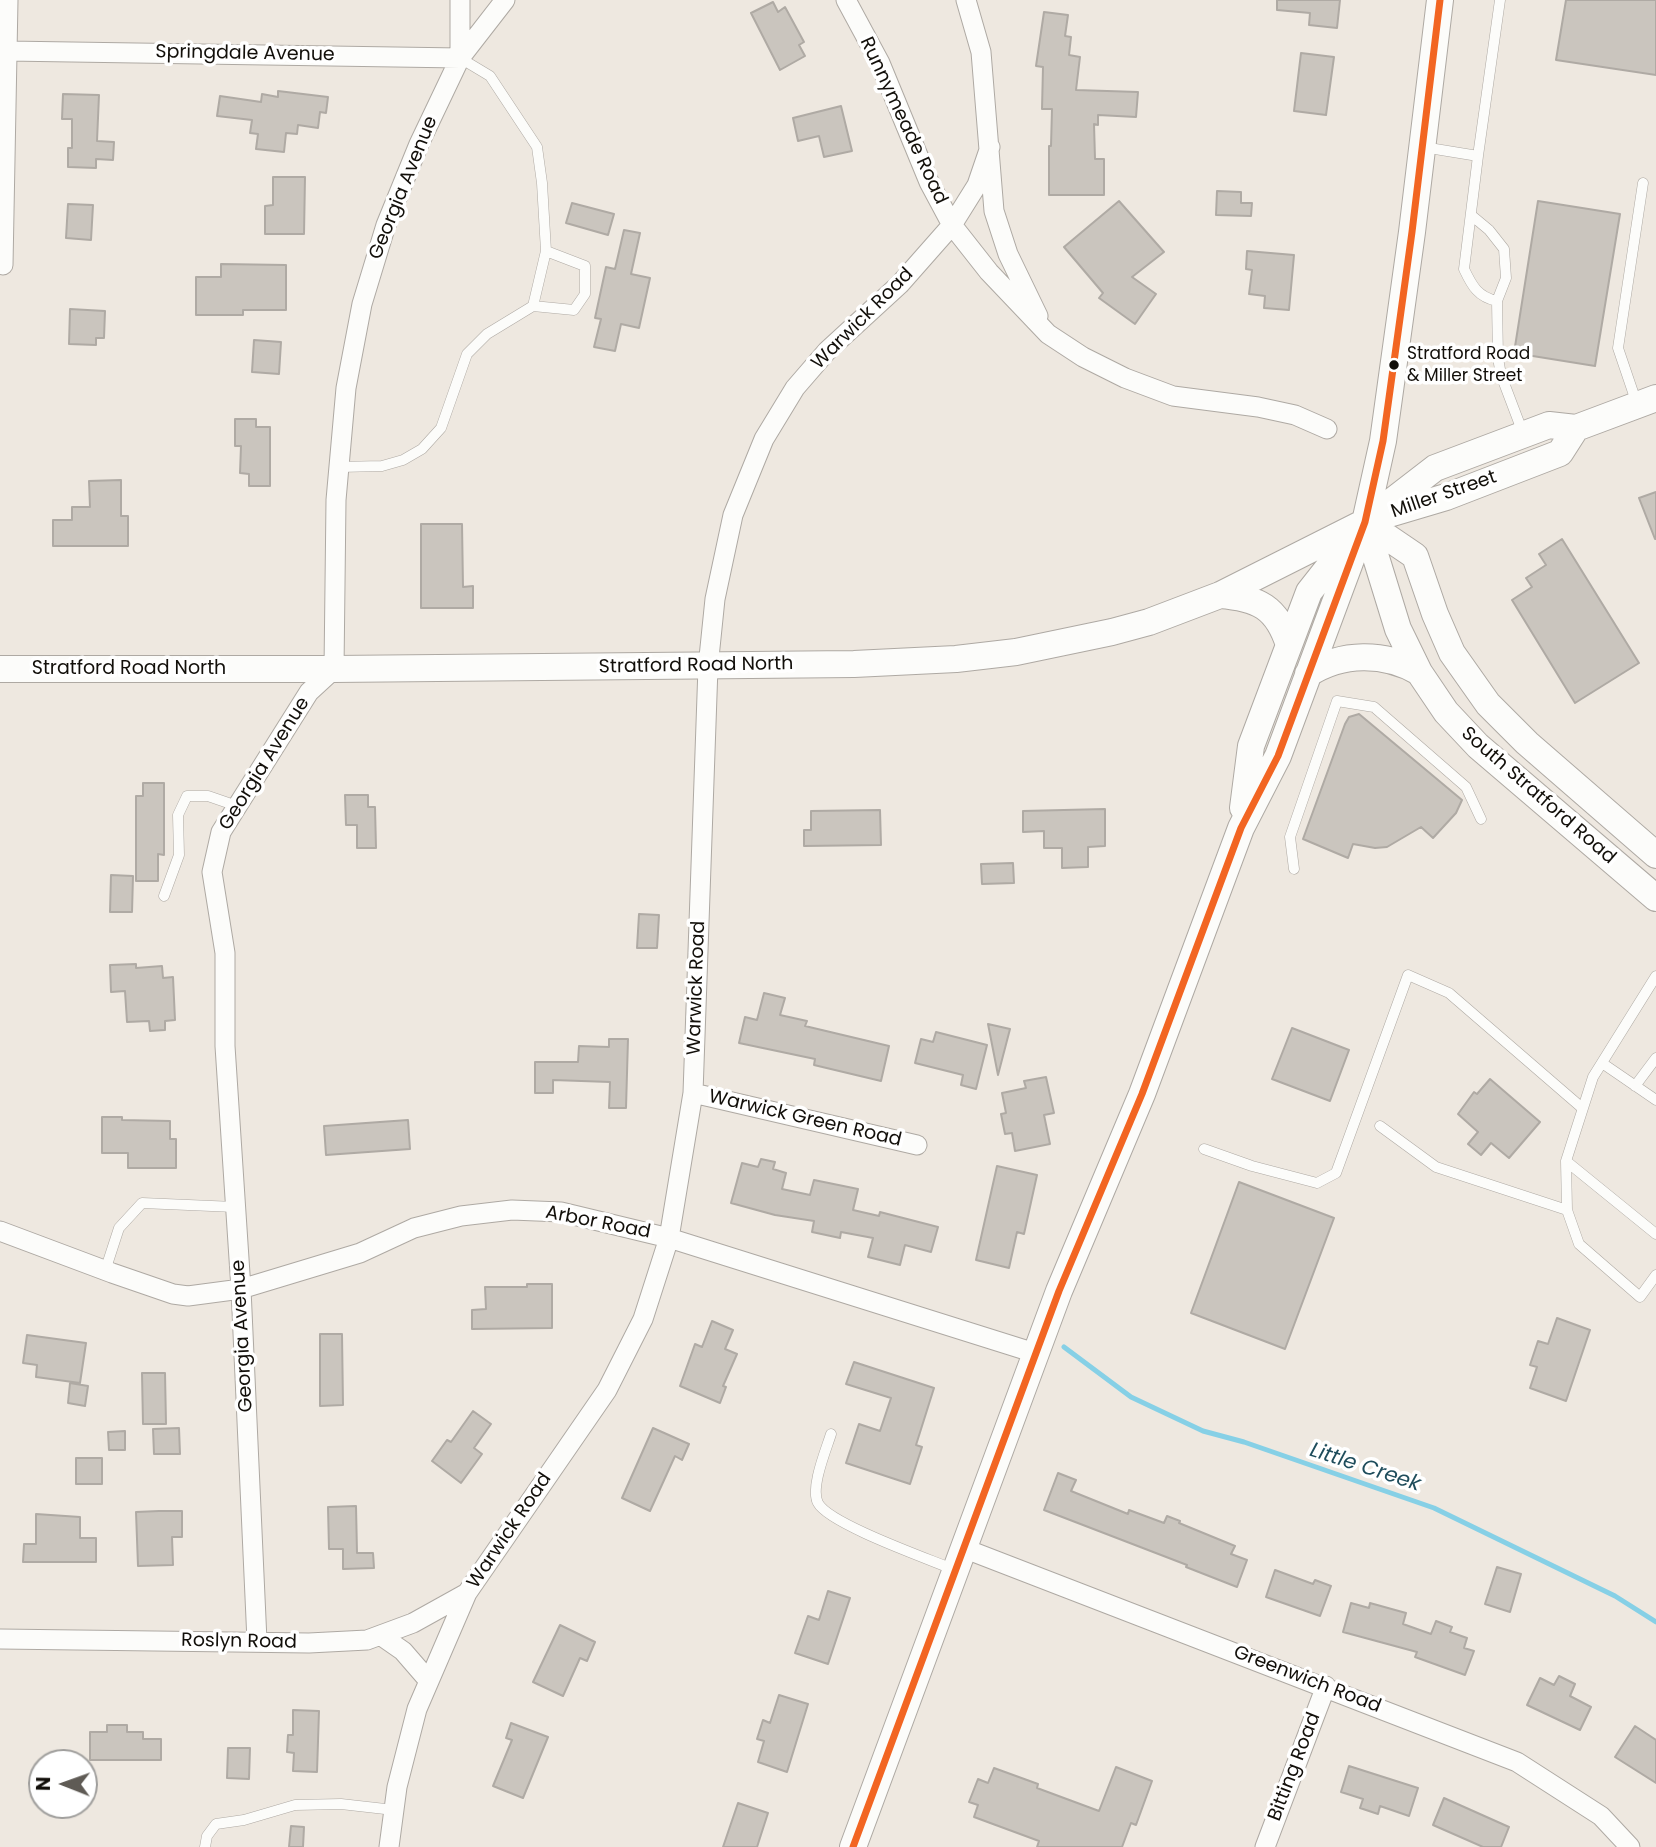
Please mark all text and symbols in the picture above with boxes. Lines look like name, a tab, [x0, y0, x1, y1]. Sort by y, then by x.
street label: Runnymeade Road	[854, 34, 952, 208]
street label: Springdale Avenue	[155, 41, 335, 67]
street label: Georgia Avenue	[365, 113, 443, 263]
street label: Warwick Road	[807, 263, 919, 375]
place label: Stratford Road & Miller Street	[1407, 345, 1530, 385]
marker: Stratford Road & Miller Street	[1387, 358, 1401, 372]
street label: Miller Street	[1388, 466, 1500, 524]
street label: Stratford Road North	[599, 653, 793, 679]
street label: Stratford Road North	[32, 658, 226, 680]
street label: Georgia Avenue	[215, 693, 315, 835]
street label: South Stratford Road	[1456, 723, 1620, 869]
street label: Warwick Road	[683, 920, 711, 1056]
street label: Warwick Green Road	[706, 1086, 904, 1152]
street label: Arbor Road	[544, 1202, 652, 1244]
street label: Georgia Avenue	[228, 1259, 258, 1413]
water label: Little Creek	[1306, 1438, 1424, 1498]
street label: Warwick Road	[463, 1469, 557, 1593]
street label: Roslyn Road	[181, 1630, 297, 1654]
street label: Greenwich Road	[1230, 1641, 1384, 1719]
street label: Bitting Road	[1264, 1710, 1326, 1824]
north arrow	[28, 1749, 98, 1819]
text: N	[30, 1776, 57, 1791]

